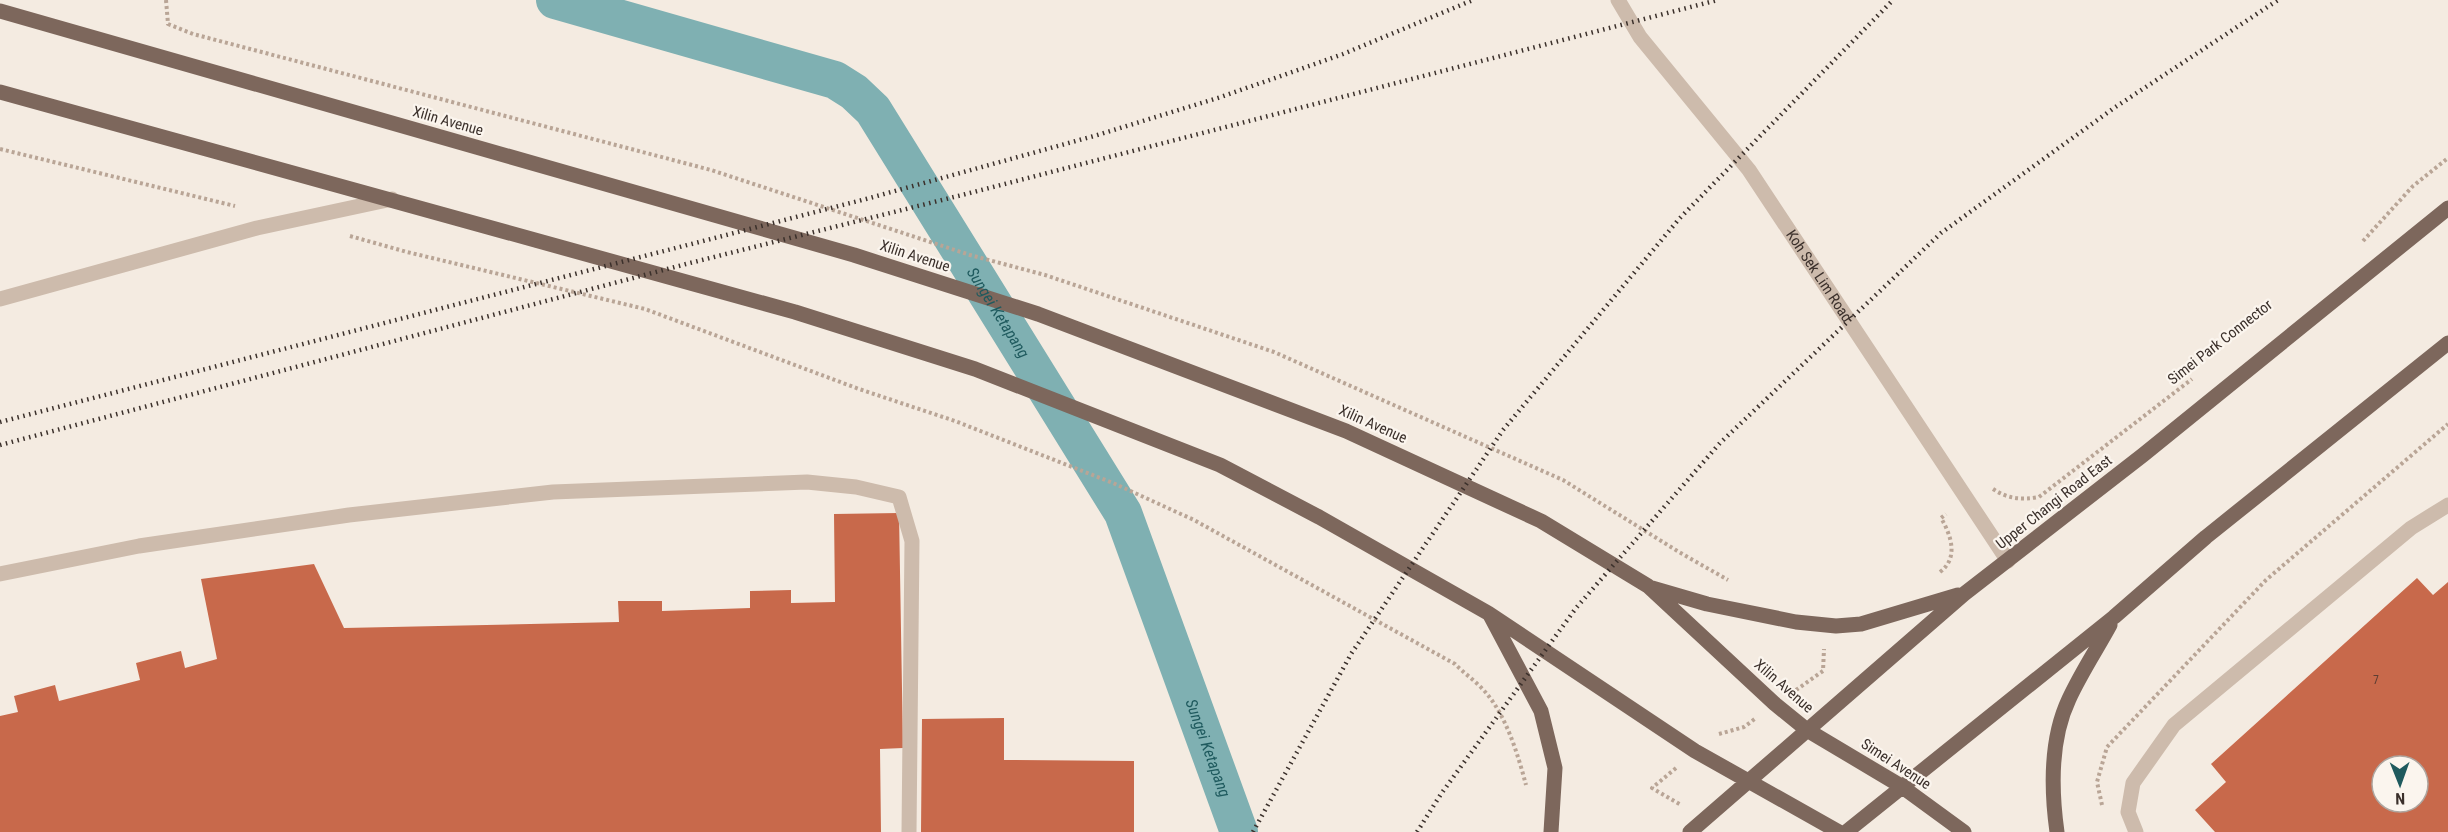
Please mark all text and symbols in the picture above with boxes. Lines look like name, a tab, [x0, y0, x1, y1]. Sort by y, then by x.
street label: Xilin Avenue	[411, 102, 485, 140]
street label: Koh Sek Lim Road	[1782, 226, 1856, 325]
street label: Xilin Avenue	[878, 236, 952, 276]
water label: Sungei Ketapang	[963, 264, 1034, 362]
street label: Simei Park Connector	[2164, 295, 2276, 388]
street label: Xilin Avenue	[1336, 401, 1410, 447]
street label: Upper Changi Road East	[1992, 451, 2116, 553]
street label: Xilin Avenue	[1751, 655, 1817, 717]
house number: 7	[2373, 673, 2379, 687]
water label: Sungei Ketapang	[1181, 696, 1235, 800]
street label: Simei Avenue	[1858, 735, 1934, 793]
north arrow	[2370, 754, 2430, 814]
text: N	[2395, 789, 2405, 808]

